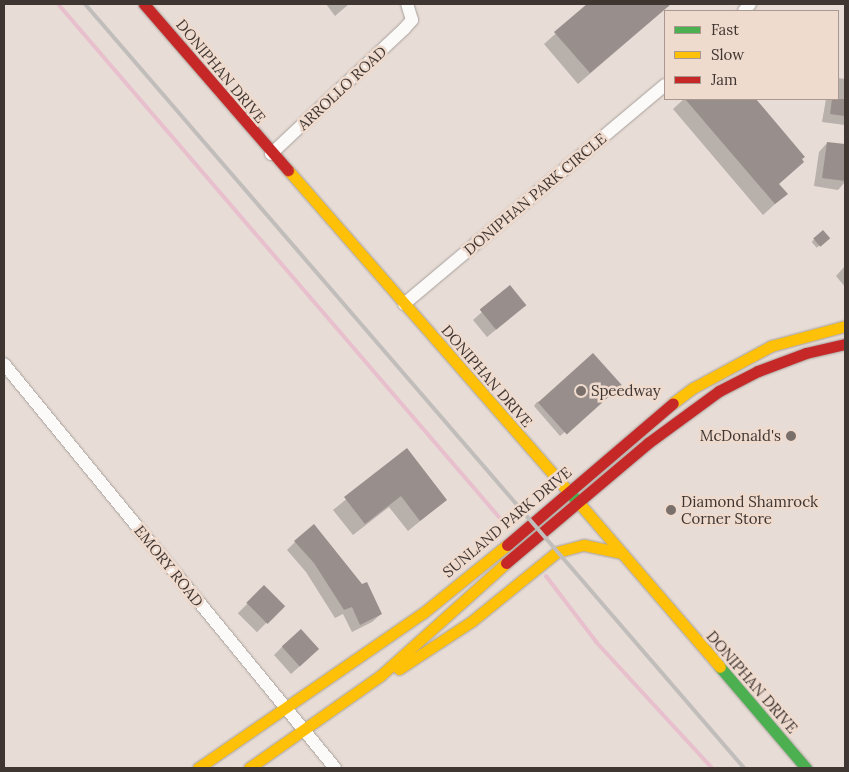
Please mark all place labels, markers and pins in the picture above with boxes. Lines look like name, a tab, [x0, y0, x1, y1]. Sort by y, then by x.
place label: Speedway	[591, 382, 661, 400]
marker: Speedway	[575, 385, 587, 397]
place label: McDonald's	[700, 427, 781, 445]
marker: McDonald's	[785, 430, 797, 442]
place label: Diamond Shamrock Corner Store	[681, 492, 818, 527]
marker: Diamond Shamrock Corner Store	[665, 504, 677, 516]

